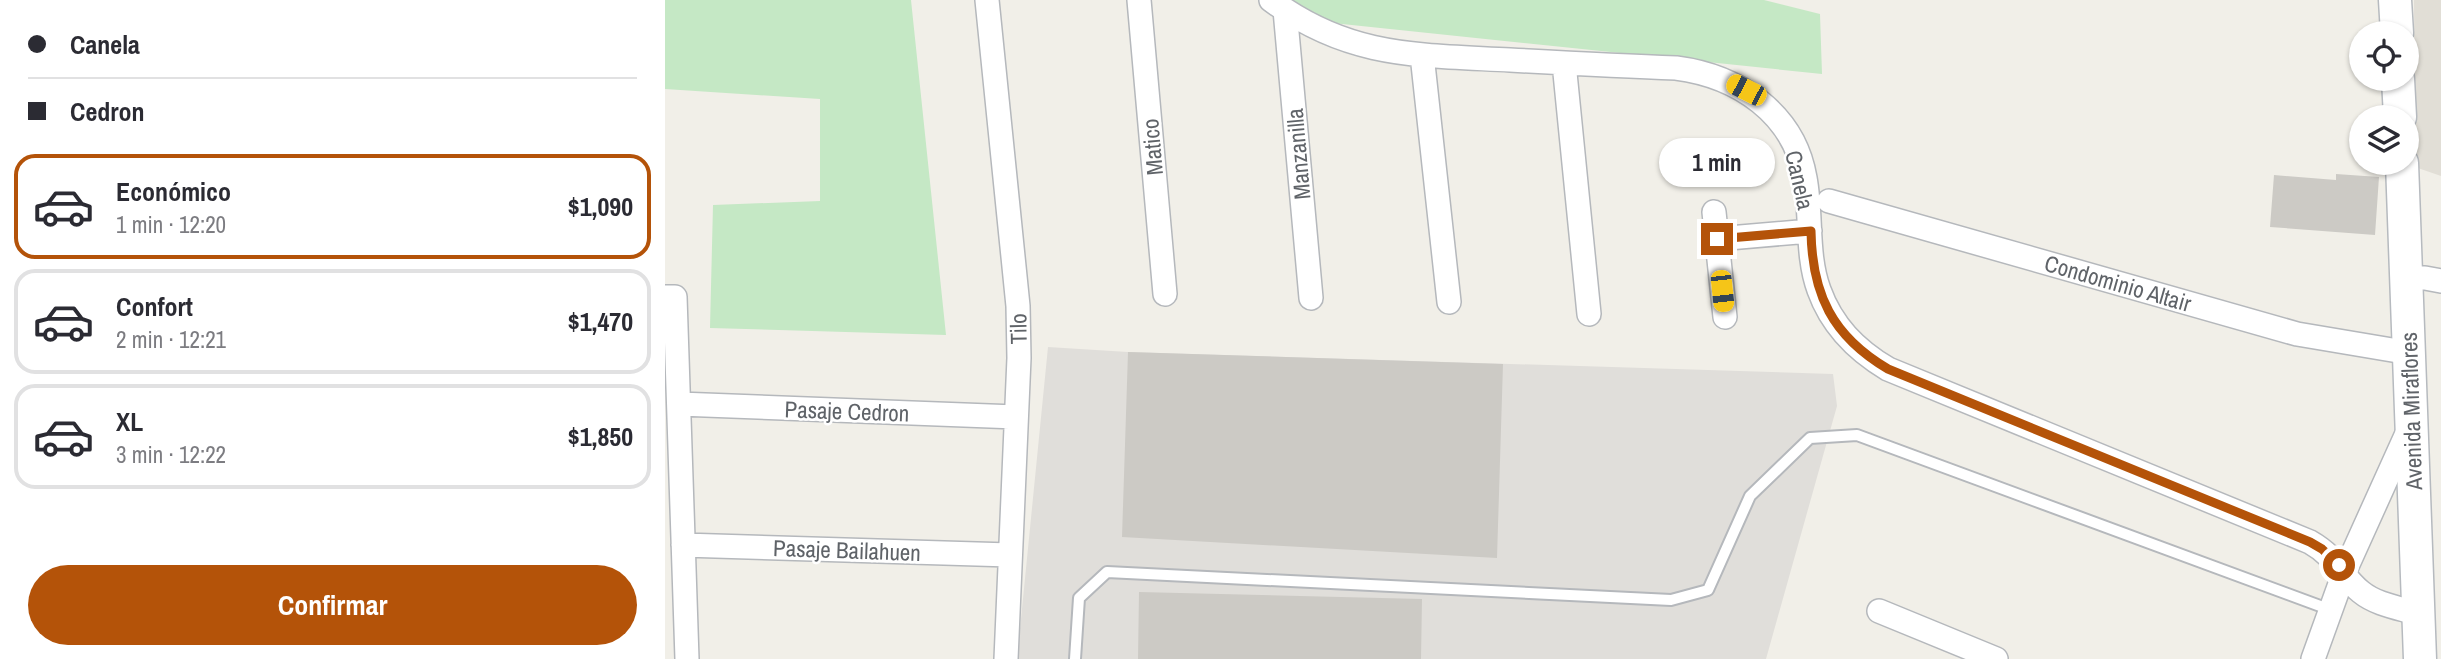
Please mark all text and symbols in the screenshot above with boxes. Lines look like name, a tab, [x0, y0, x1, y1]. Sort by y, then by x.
map controls	[2349, 21, 2419, 175]
button: locate	[2349, 21, 2419, 91]
text: Canela	[70, 27, 140, 62]
car	[1723, 71, 1770, 109]
text: Cedron	[70, 94, 145, 129]
button: layers	[2349, 105, 2419, 175]
street label: Manzanilla	[1279, 107, 1317, 201]
street label: Matico	[1134, 117, 1170, 177]
callout: 1 min	[1659, 138, 1775, 187]
text: 1 min	[1692, 147, 1742, 178]
street label: Canela	[1778, 147, 1822, 213]
text: Económico	[116, 174, 231, 209]
icon: car	[32, 175, 95, 238]
text: $1,090	[568, 189, 633, 224]
text: 1 min · 12:20	[116, 209, 226, 240]
route end	[1701, 223, 1733, 255]
street label: Condominio Altair	[2041, 247, 2196, 319]
car	[1710, 269, 1735, 313]
text: Confort	[116, 289, 193, 324]
icon: car	[32, 290, 95, 353]
text: $1,470	[568, 304, 633, 339]
street label: Tilo	[1002, 313, 1034, 345]
text: 2 min · 12:21	[116, 324, 226, 355]
street label: Avenida Miraflores	[2393, 332, 2429, 491]
street label: Pasaje Cedron	[784, 393, 910, 429]
text: XL	[116, 404, 143, 439]
icon: car	[32, 405, 95, 468]
text: $1,850	[568, 419, 633, 454]
text: 3 min · 12:22	[116, 439, 226, 470]
street label: Pasaje Bailahuen	[773, 532, 921, 568]
route start	[2323, 549, 2355, 581]
button: Confirmar	[28, 565, 637, 645]

